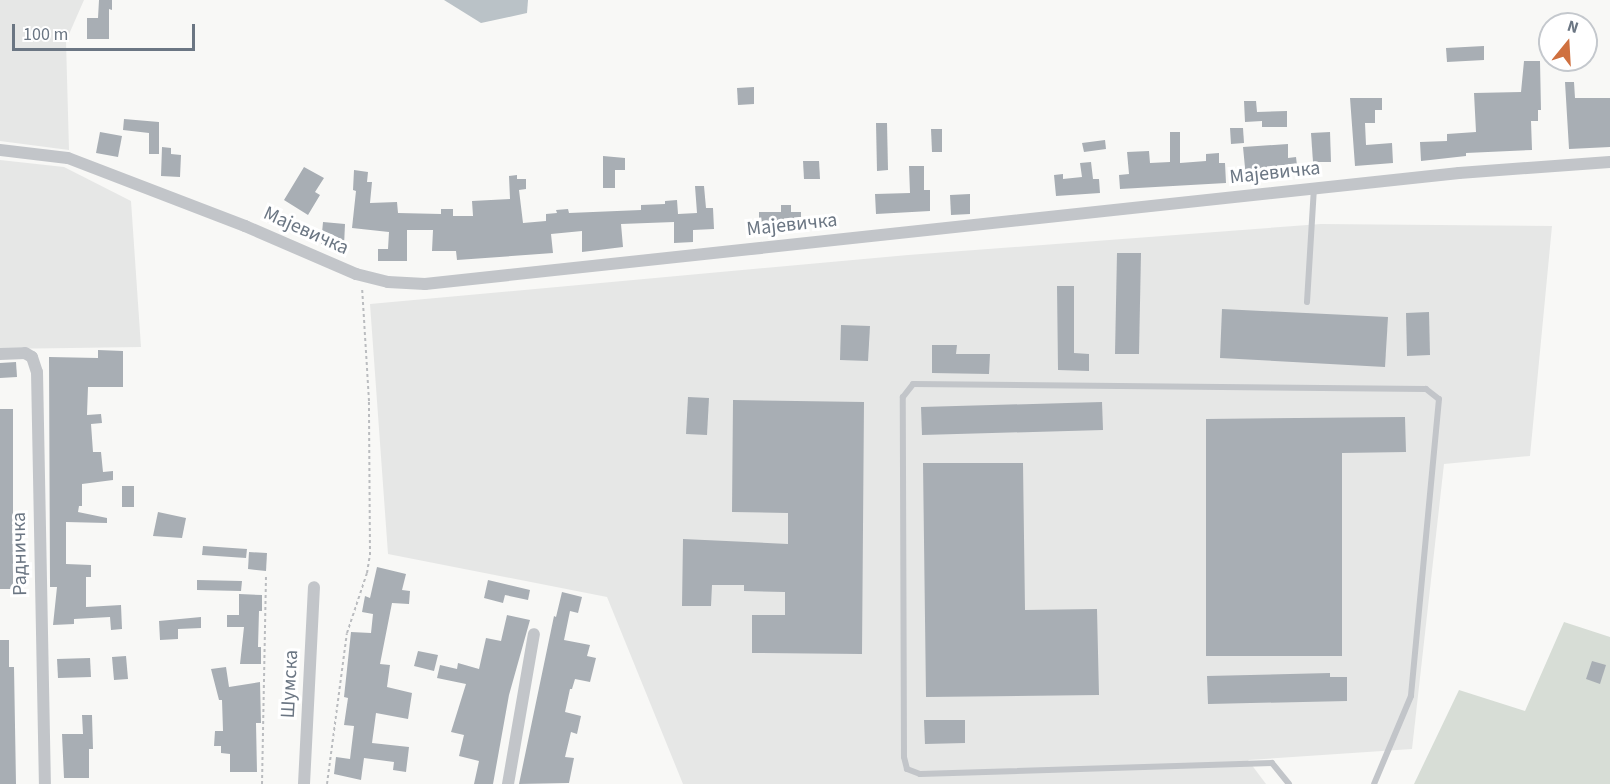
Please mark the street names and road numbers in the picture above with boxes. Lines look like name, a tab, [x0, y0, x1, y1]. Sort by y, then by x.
street label: Мајевичка	[1229, 156, 1321, 190]
street label: Мајевичка	[260, 202, 352, 260]
street label: Мајевичка	[746, 208, 838, 242]
street label: Радничка	[7, 512, 33, 596]
street label: Шумска	[276, 649, 304, 719]

